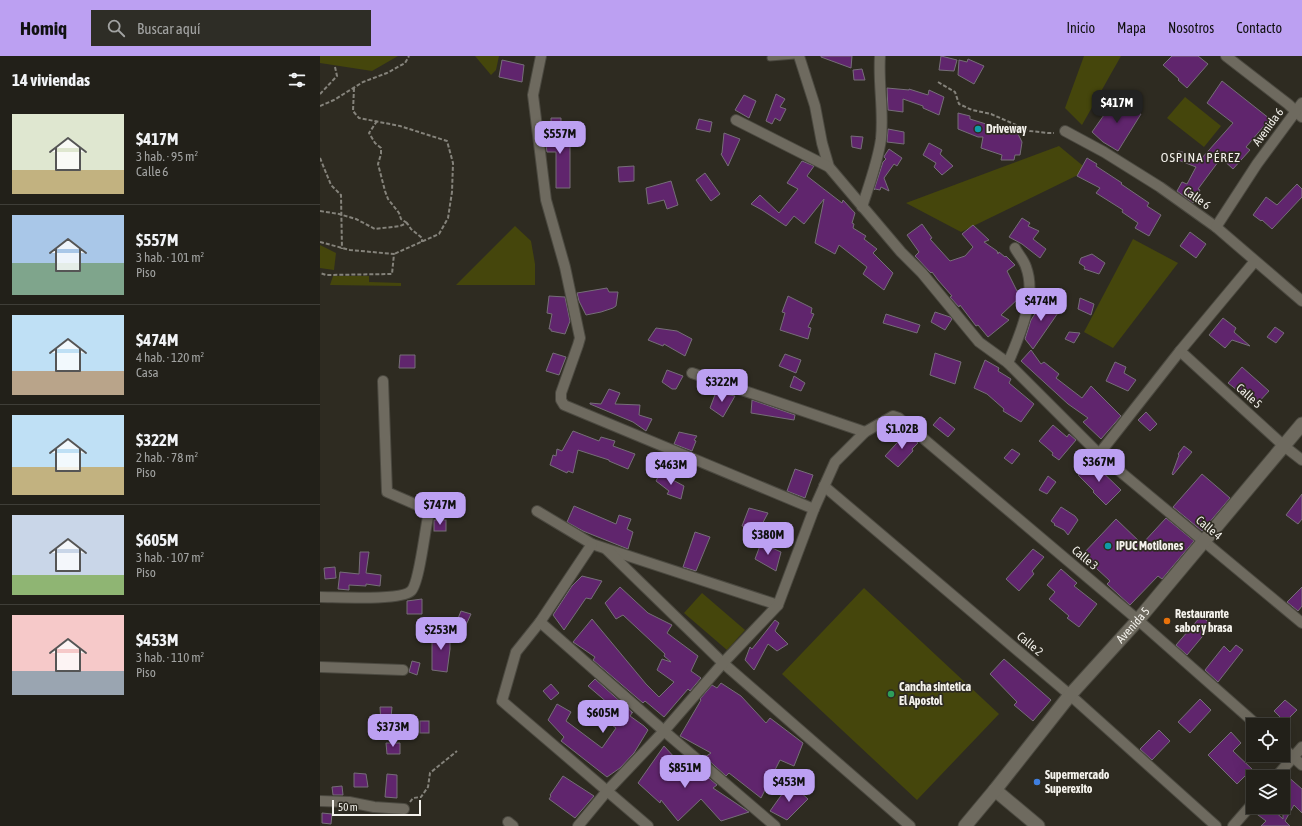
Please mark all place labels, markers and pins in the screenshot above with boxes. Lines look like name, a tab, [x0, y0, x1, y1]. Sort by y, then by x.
pin: $417M	[1089, 90, 1145, 124]
pin: $557M	[532, 121, 588, 155]
place label: Driveway	[986, 122, 1027, 136]
marker: Driveway	[973, 124, 983, 134]
pin: $474M	[1013, 288, 1069, 322]
pin: $322M	[694, 369, 750, 403]
pin: $1.02B	[869, 416, 935, 450]
pin: $367M	[1071, 449, 1127, 483]
pin: $463M	[643, 452, 699, 486]
pin: $747M	[412, 492, 468, 526]
pin: $380M	[740, 522, 796, 556]
place label: IPUC Motilones	[1116, 539, 1184, 553]
marker: IPUC Motilones	[1103, 541, 1113, 551]
place label: Restaurante sabor y brasa	[1175, 607, 1233, 635]
marker: Restaurante sabor y brasa	[1162, 616, 1172, 626]
pin: $253M	[413, 617, 469, 651]
place label: Cancha sintetica El Apostol	[899, 680, 972, 708]
marker: Cancha sintetica El Apostol	[886, 689, 896, 699]
pin: $605M	[575, 700, 631, 734]
pin: $373M	[365, 714, 421, 748]
pin: $851M	[657, 755, 713, 789]
place label: Supermercado Superexito	[1045, 768, 1110, 796]
pin: $453M	[761, 769, 817, 803]
marker: Supermercado Superexito	[1032, 777, 1042, 787]

